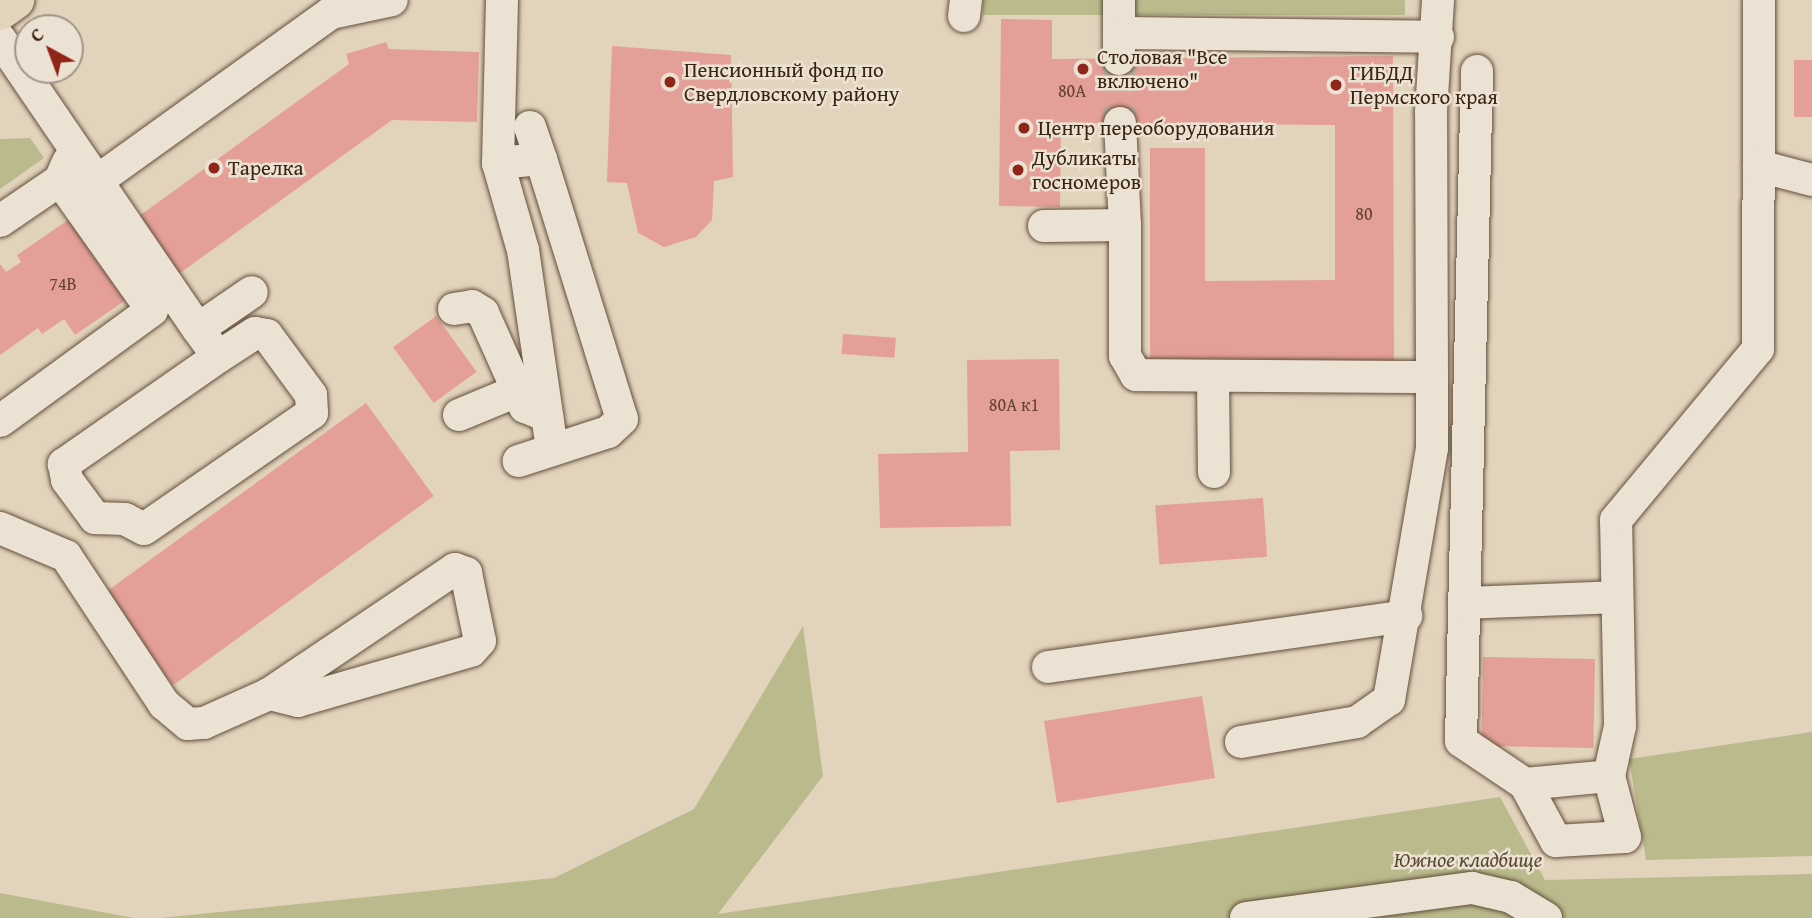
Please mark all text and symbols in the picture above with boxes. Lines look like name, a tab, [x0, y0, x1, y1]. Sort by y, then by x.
north arrow	[14, 14, 84, 84]
text: С	[23, 21, 50, 49]
place label: Столовая "Все включено"	[1097, 44, 1227, 94]
place label: Пенсионный фонд по Свердловскому району	[684, 57, 900, 107]
place label: ГИБДД Пермского края	[1350, 60, 1498, 110]
marker: Столовая "Все включено"	[1075, 61, 1091, 77]
marker: Пенсионный фонд по Свердловскому району	[662, 74, 678, 90]
marker: ГИБДД Пермского края	[1328, 77, 1344, 93]
house number: 80А	[1058, 80, 1086, 102]
place label: Центр переоборудования	[1038, 115, 1274, 141]
marker: Центр переоборудования	[1016, 120, 1032, 136]
place label: Дубликаты госномеров	[1032, 145, 1141, 195]
place label: Тарелка	[228, 155, 303, 181]
marker: Тарелка	[206, 160, 222, 176]
marker: Дубликаты госномеров	[1010, 162, 1026, 178]
house number: 80	[1355, 203, 1373, 225]
house number: 74В	[49, 273, 77, 295]
house number: 80А к1	[989, 394, 1039, 416]
park label: Южное кладбище	[1394, 847, 1542, 873]

